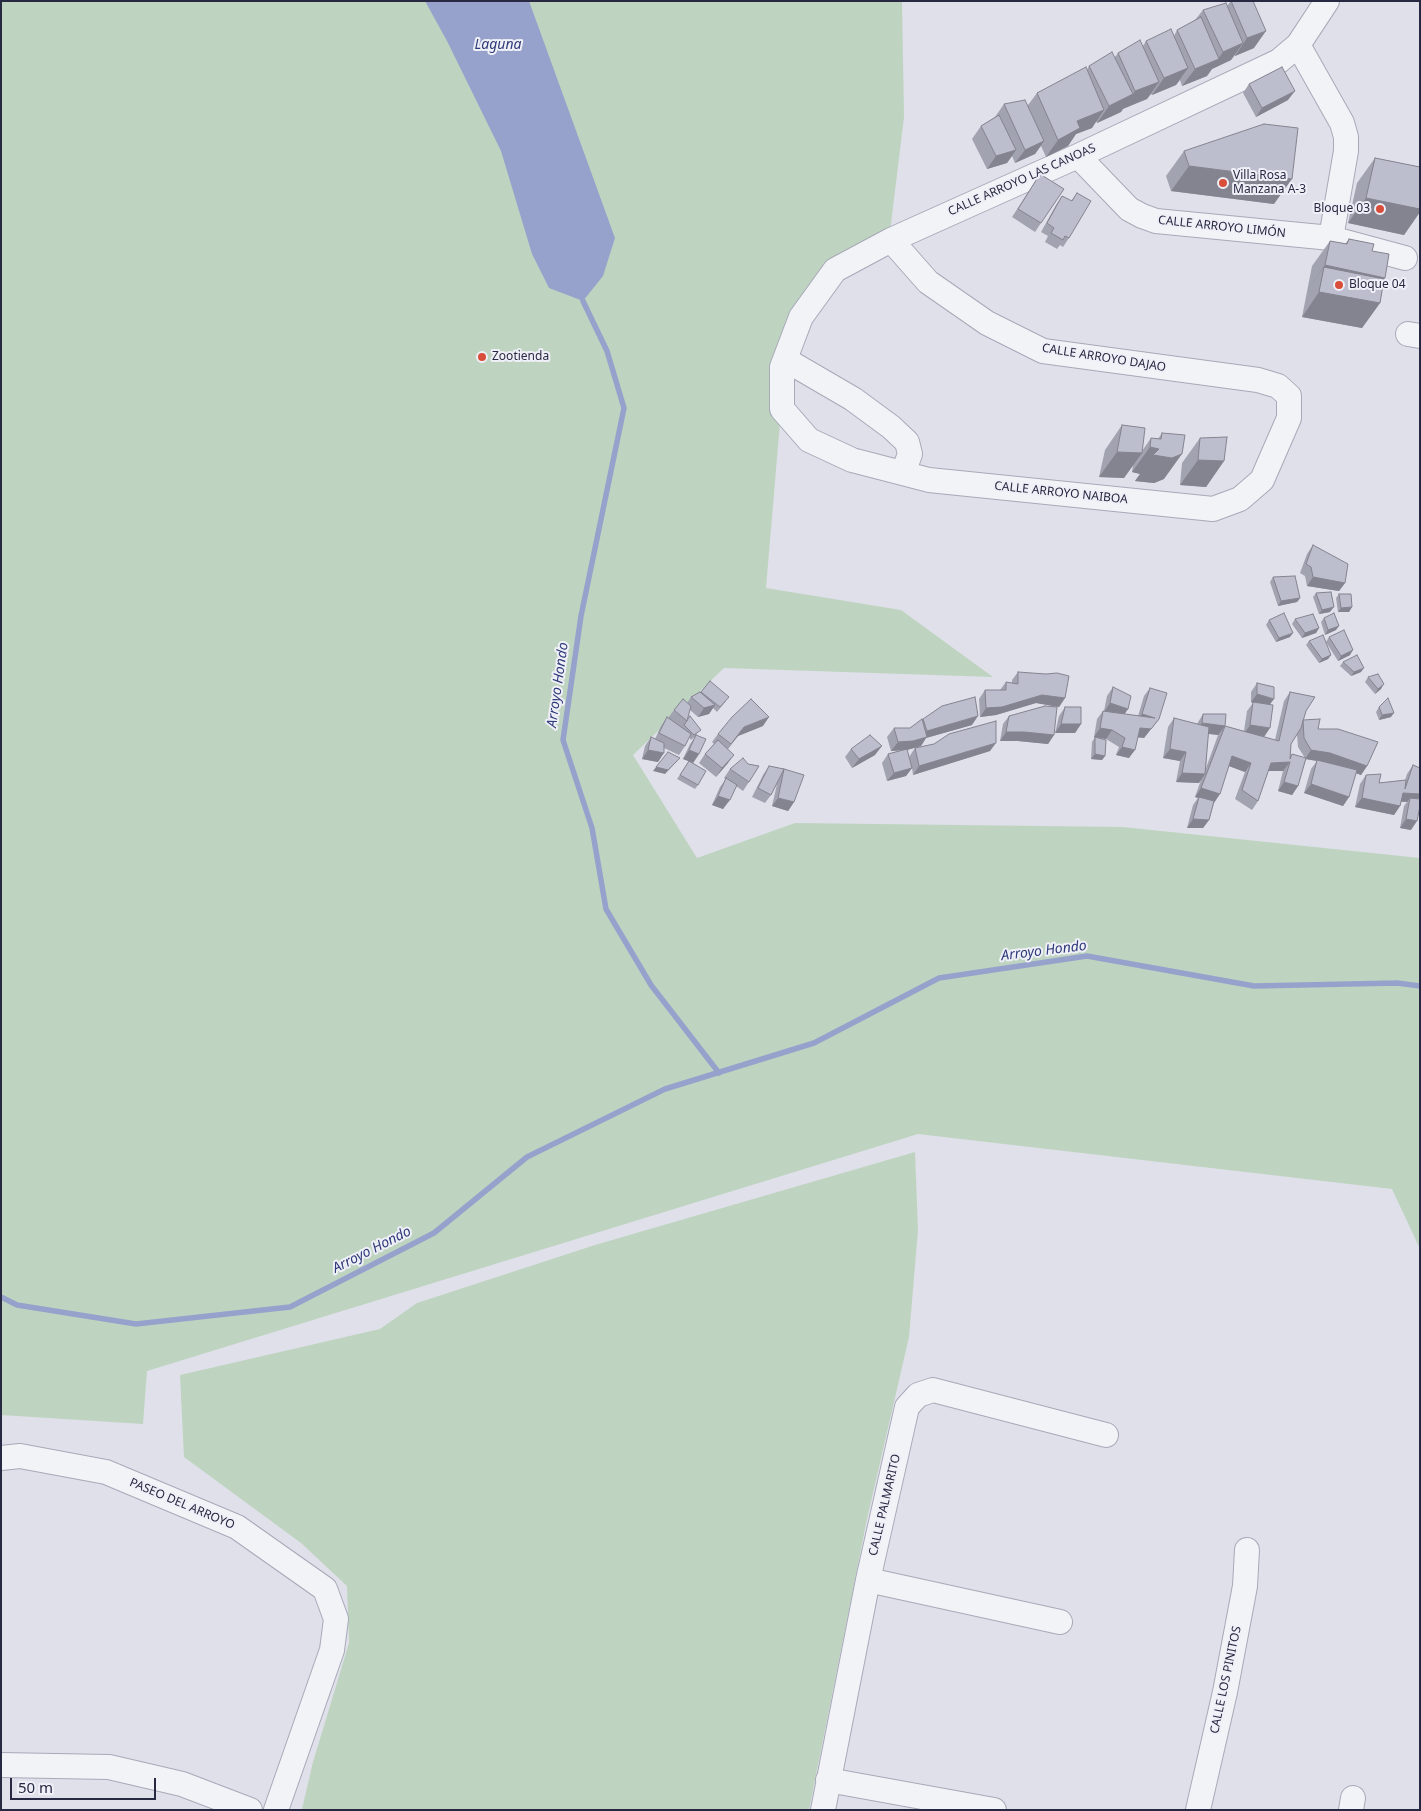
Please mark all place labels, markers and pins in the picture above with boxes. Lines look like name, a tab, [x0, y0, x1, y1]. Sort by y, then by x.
place label: Villa Rosa Manzana A-3	[1233, 169, 1306, 197]
marker: Villa Rosa Manzana A-3	[1217, 177, 1229, 189]
place label: Bloque 03	[1313, 202, 1370, 216]
marker: Bloque 03	[1374, 203, 1386, 215]
place label: Bloque 04	[1349, 278, 1406, 292]
marker: Bloque 04	[1333, 279, 1345, 291]
place label: Zootienda	[492, 350, 549, 364]
marker: Zootienda	[476, 351, 488, 363]

